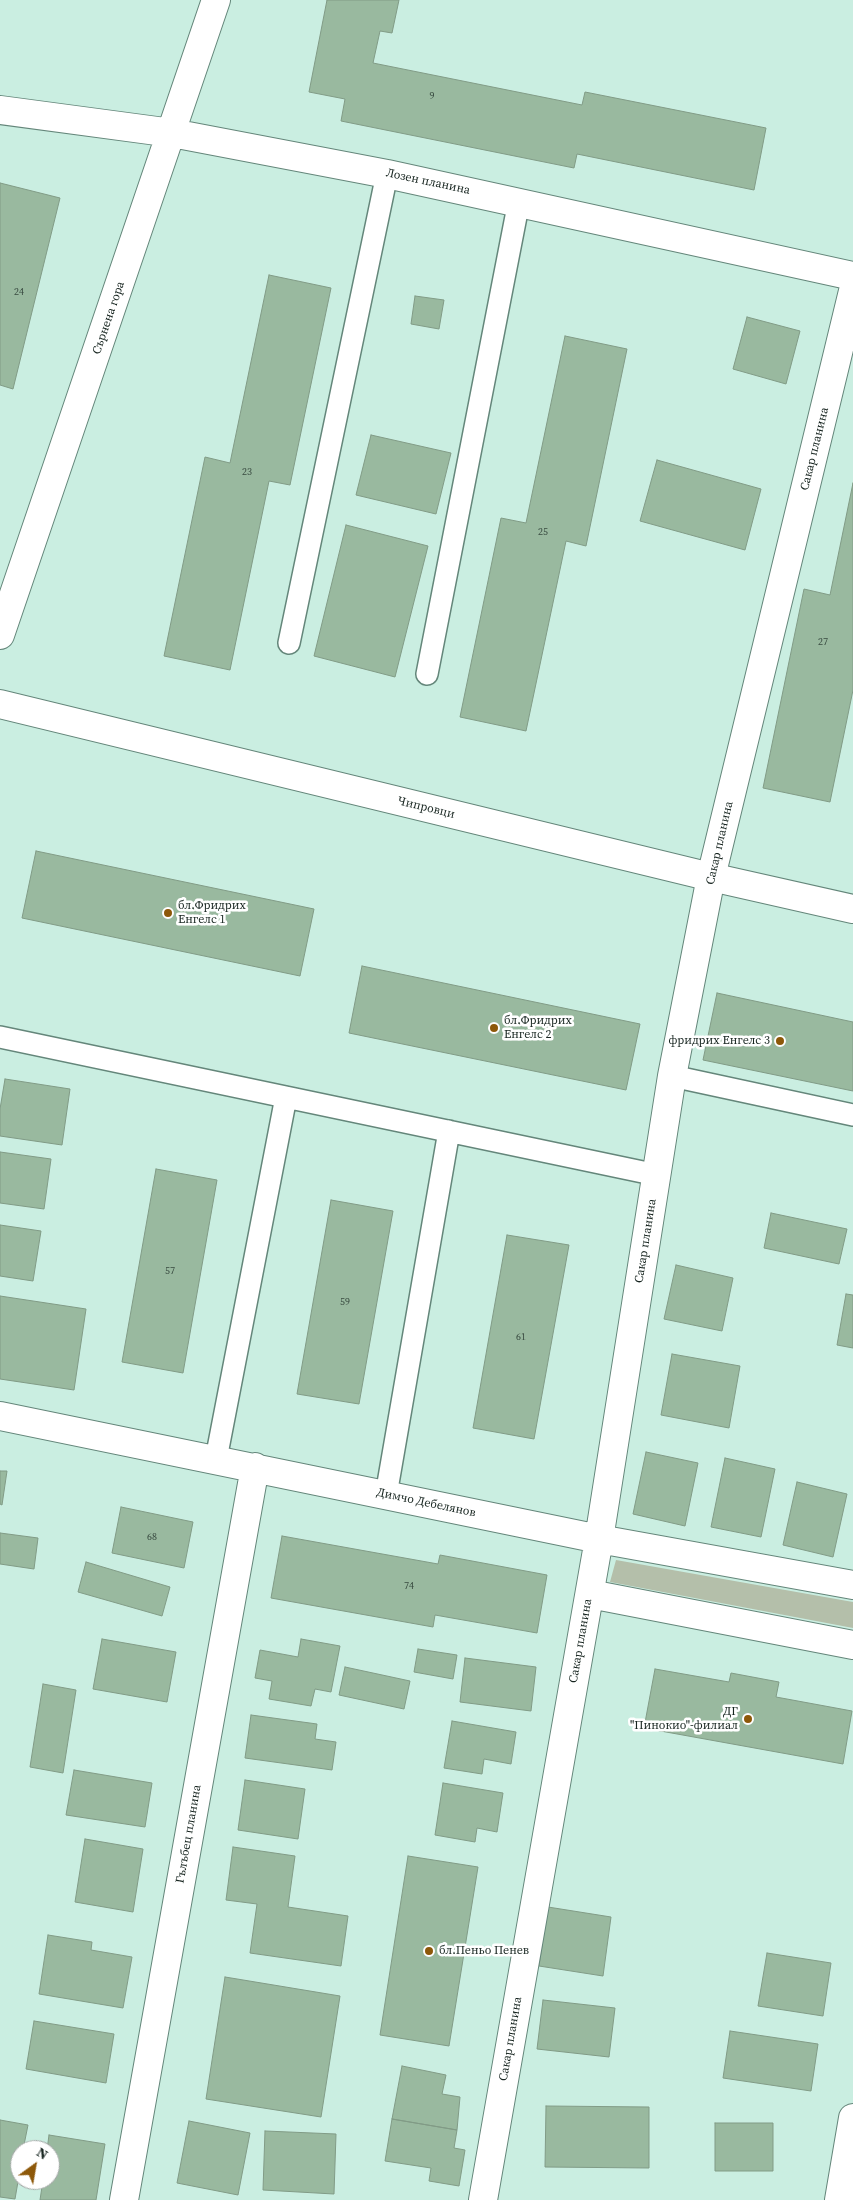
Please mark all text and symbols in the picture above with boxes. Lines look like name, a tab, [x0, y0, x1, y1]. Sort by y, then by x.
house number: 9	[430, 90, 434, 102]
street label: Лозен планина	[385, 166, 471, 198]
street label: Сърнена гора	[90, 280, 128, 356]
house number: 24	[14, 286, 24, 298]
street label: Сакар планина	[798, 406, 832, 492]
house number: 23	[242, 466, 252, 478]
house number: 25	[538, 526, 548, 538]
house number: 27	[818, 636, 828, 648]
street label: Чипровци	[396, 794, 456, 822]
street label: Сакар планина	[703, 800, 737, 886]
place label: бл.Фридрих Енгелс 1	[178, 899, 246, 927]
marker: бл.Фридрих Енгелс 1	[162, 907, 174, 919]
place label: бл.Фридрих Енгелс 2	[504, 1014, 572, 1042]
marker: бл.Фридрих Енгелс 2	[488, 1022, 500, 1034]
place label: фридрих Енгелс 3	[669, 1034, 770, 1048]
marker: фридрих Енгелс 3	[774, 1035, 786, 1047]
street label: Сакар планина	[632, 1198, 660, 1284]
house number: 57	[165, 1265, 175, 1277]
house number: 59	[340, 1296, 350, 1308]
house number: 61	[516, 1331, 526, 1343]
street label: Димчо Дебелянов	[375, 1485, 477, 1521]
house number: 68	[147, 1531, 157, 1543]
house number: 74	[404, 1580, 414, 1592]
street label: Сакар планина	[567, 1598, 595, 1684]
place label: ДГ "Пинокио"-филиал	[630, 1705, 738, 1733]
marker: ДГ "Пинокио"-филиал	[742, 1713, 754, 1725]
street label: Гълъбец планина	[173, 1784, 205, 1884]
place label: бл.Пеньо Пенев	[439, 1944, 529, 1958]
marker: бл.Пеньо Пенев	[423, 1945, 435, 1957]
street label: Сакар планина	[497, 1996, 525, 2082]
north arrow	[10, 2140, 60, 2190]
text: N	[33, 2142, 52, 2164]

